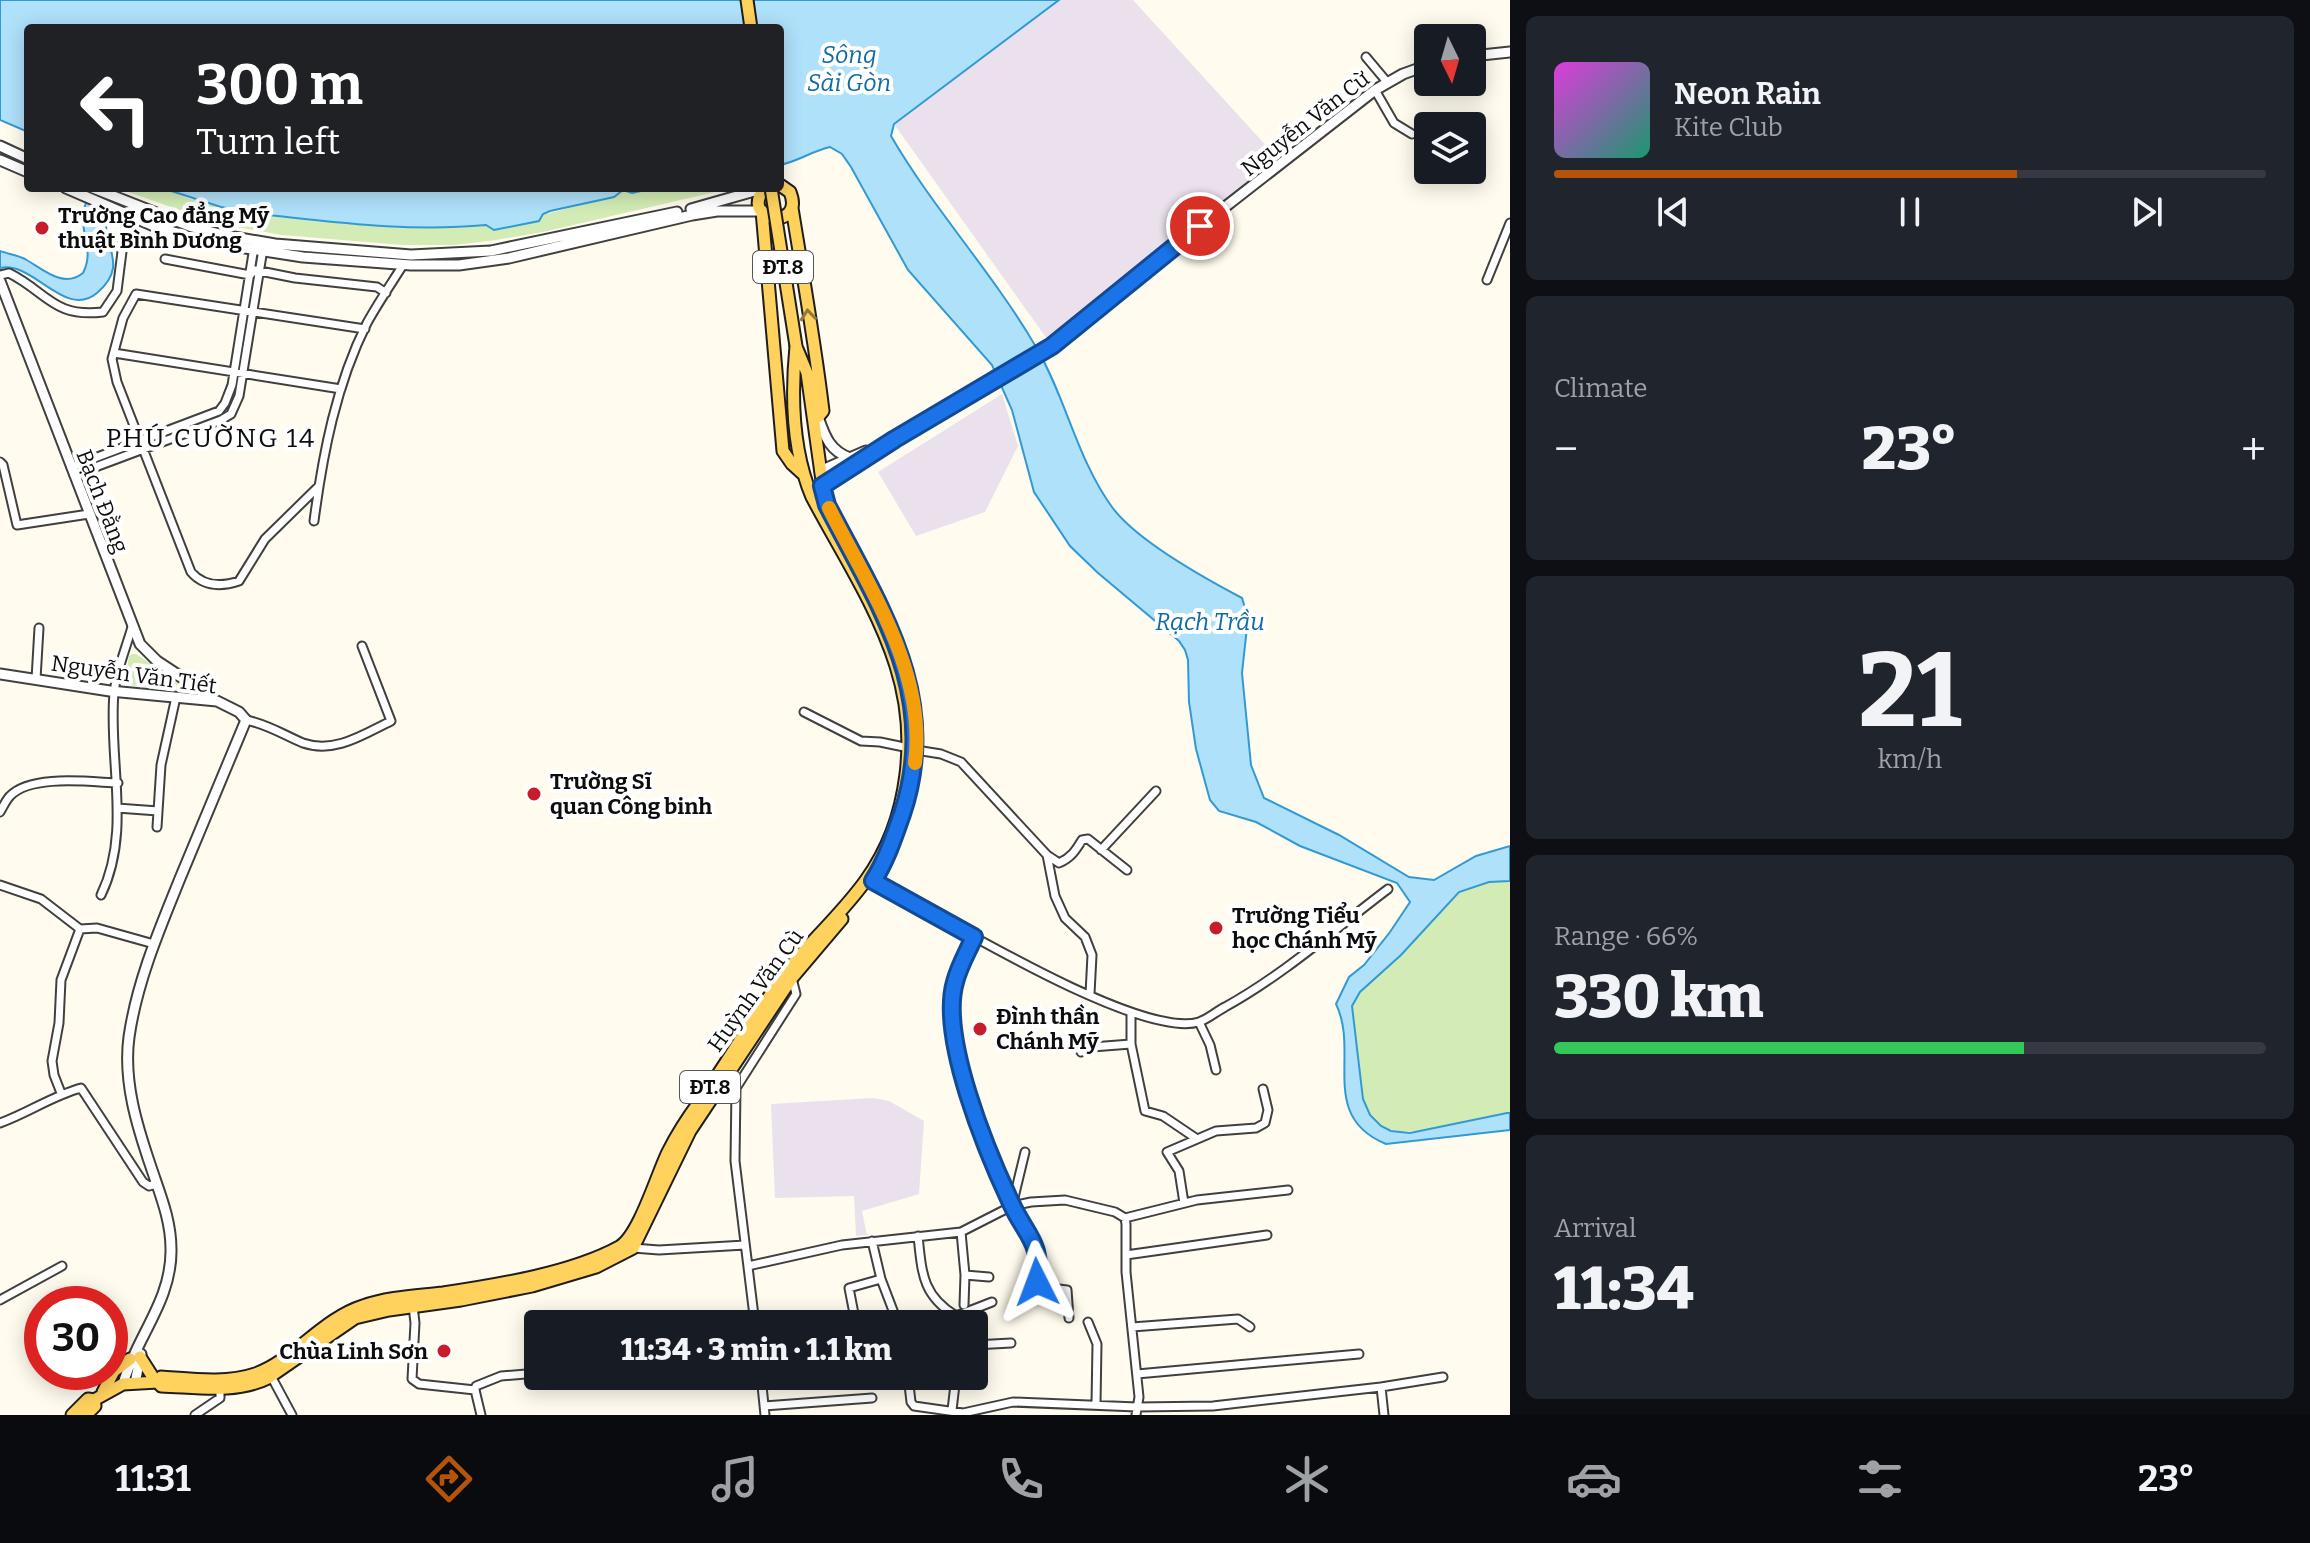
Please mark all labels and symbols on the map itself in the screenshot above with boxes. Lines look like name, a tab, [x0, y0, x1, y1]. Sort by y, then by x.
north arrow	[1414, 24, 1486, 96]
water label: Sông Sài Gòn	[807, 41, 891, 97]
street label: Nguyễn Văn Cừ	[1236, 65, 1375, 182]
pin	[1166, 192, 1234, 260]
place label: Trường Cao đẳng Mỹ thuật Bình Dương	[58, 201, 270, 254]
marker: Trường Cao đẳng Mỹ thuật Bình Dương	[33, 219, 51, 237]
road number: ĐT.8	[753, 251, 813, 283]
one-way arrow	[800, 308, 817, 321]
district label: PHÚ CƯỜNG 14	[106, 423, 316, 454]
street label: Bạch Đằng	[71, 446, 135, 557]
water label: Rạch Trầu	[1155, 608, 1265, 636]
street label: Nguyễn Văn Tiết	[49, 650, 218, 699]
place label: Trường Sĩ quan Công binh	[550, 768, 712, 820]
marker: Trường Sĩ quan Công binh	[525, 785, 543, 803]
place label: Trường Tiểu học Chánh Mỹ	[1232, 902, 1377, 954]
marker: Trường Tiểu học Chánh Mỹ	[1207, 919, 1225, 937]
street label: Huỳnh Văn Cù	[702, 923, 809, 1057]
place label: Đình thần Chánh Mỹ	[996, 1003, 1100, 1055]
marker: Đình thần Chánh Mỹ	[971, 1020, 989, 1038]
road number: ĐT.8	[680, 1071, 740, 1103]
position arrow	[995, 1240, 1079, 1324]
speed limit sign: 30	[24, 1286, 128, 1390]
place label: Chùa Linh Sơn	[279, 1338, 428, 1365]
marker: Chùa Linh Sơn	[435, 1342, 453, 1360]

